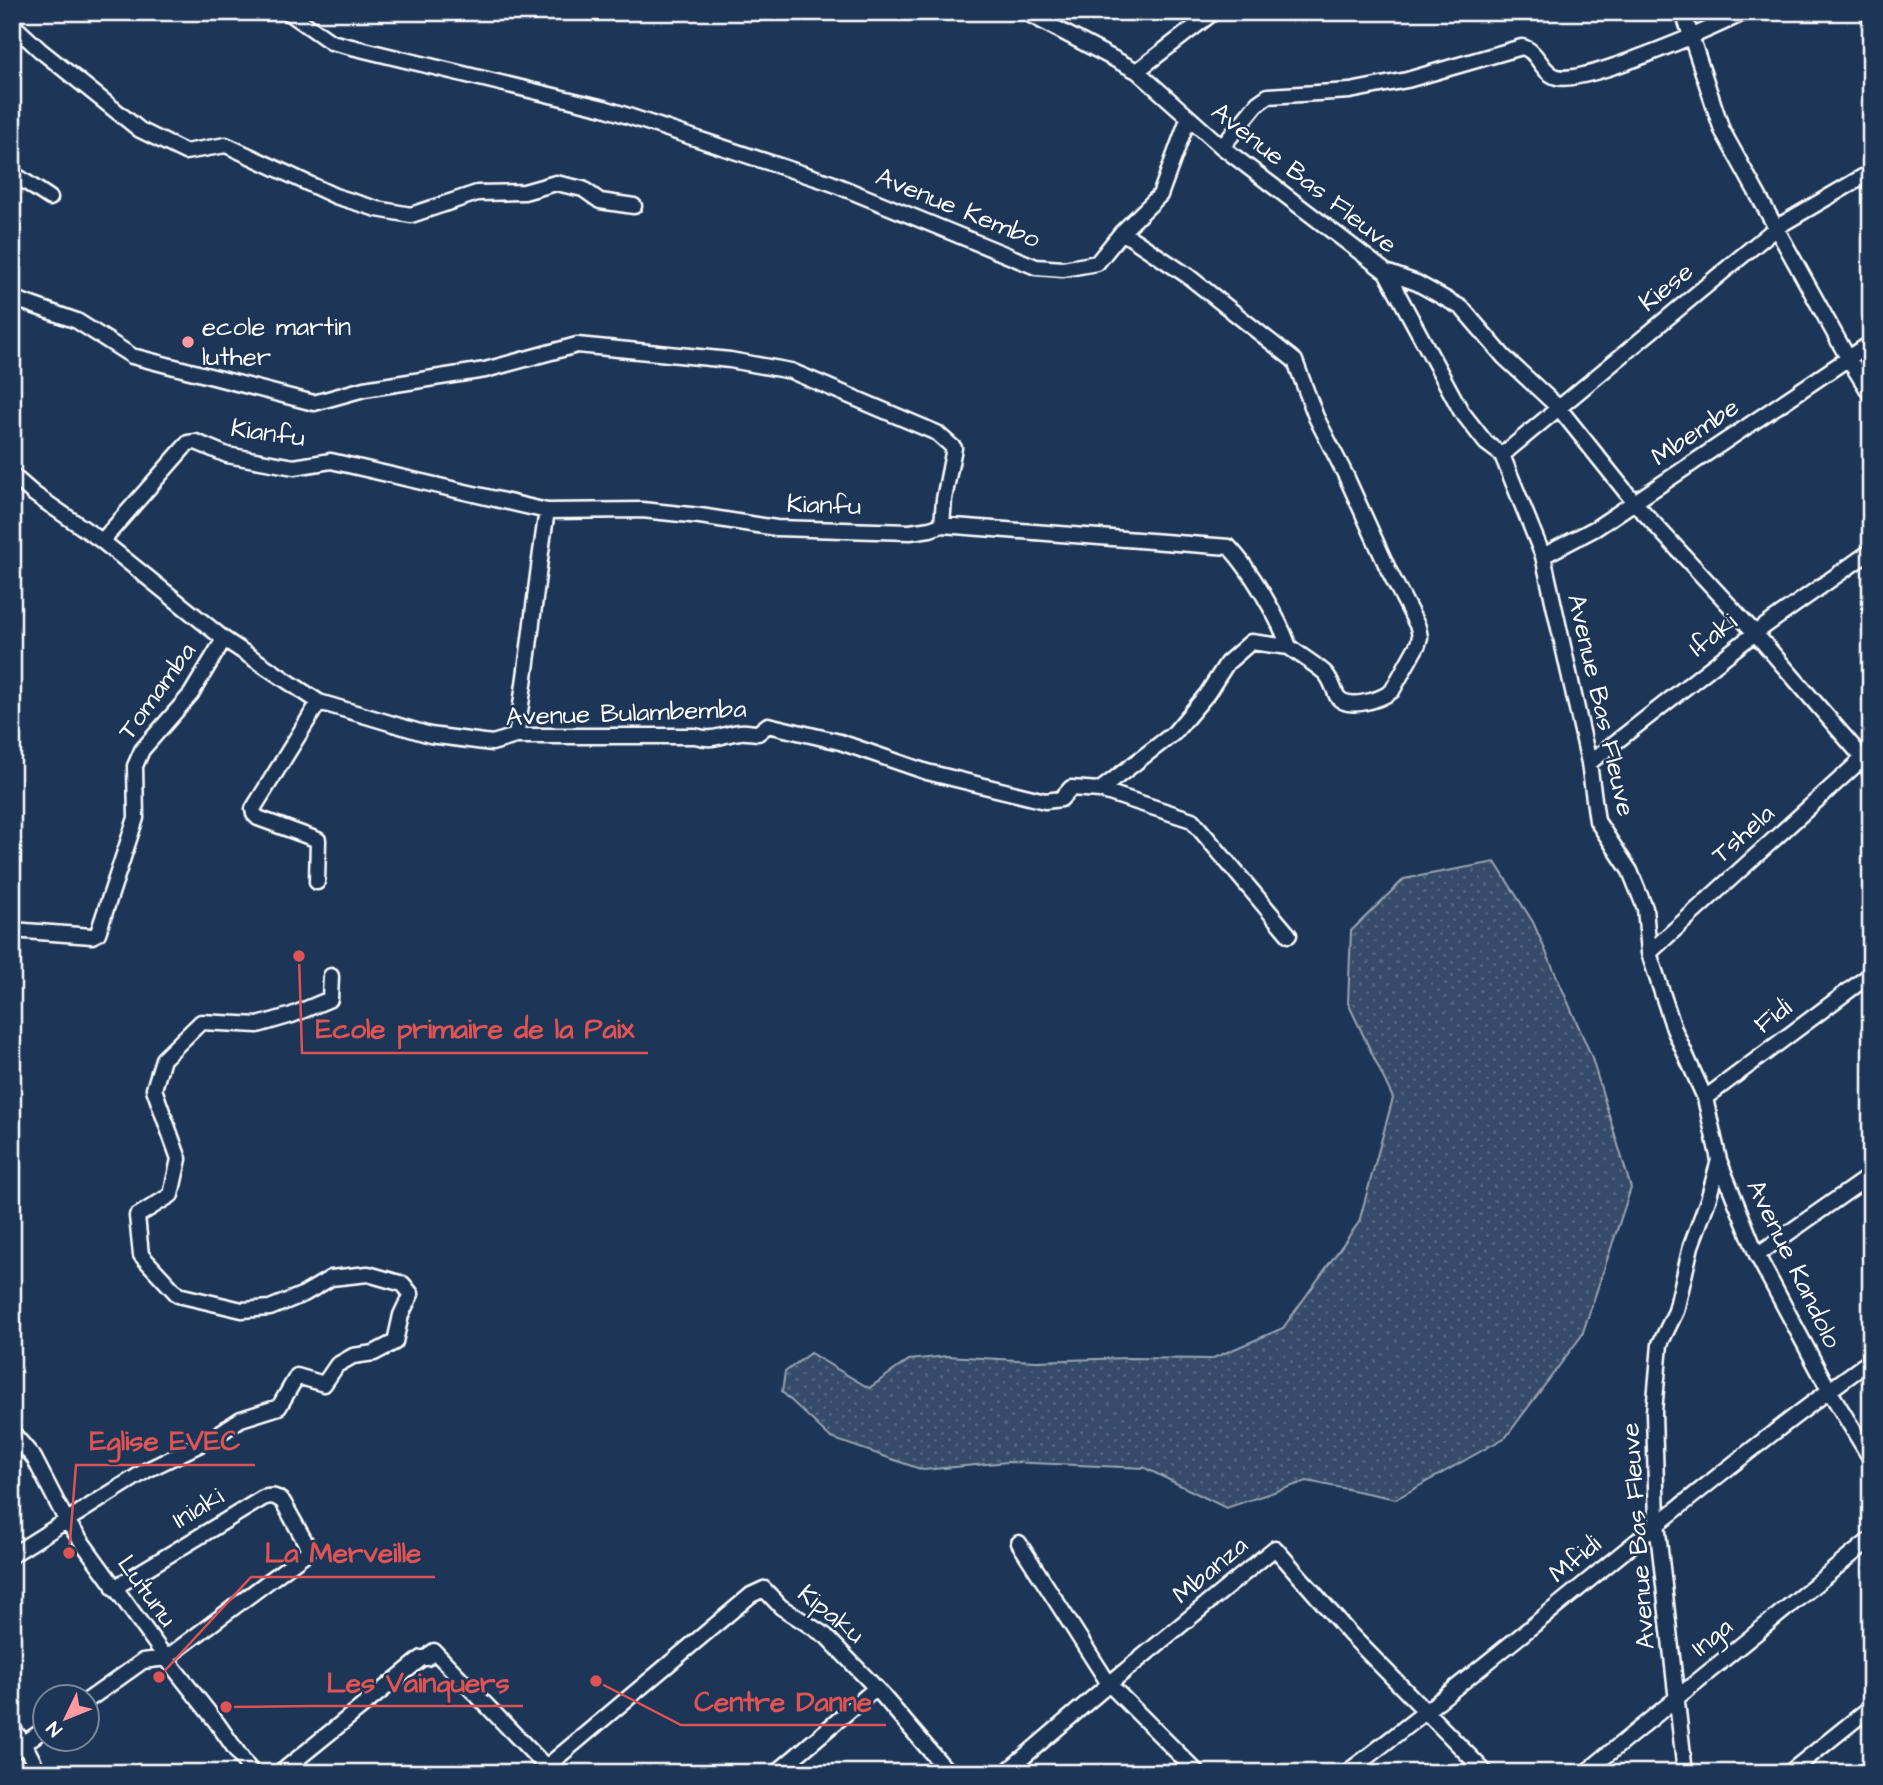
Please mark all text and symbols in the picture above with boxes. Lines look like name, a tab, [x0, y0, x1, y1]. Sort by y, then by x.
street label: Avenue Bas Fleuve	[1203, 94, 1405, 262]
street label: Avenue Kembo	[871, 159, 1046, 257]
street label: Kiese	[1631, 254, 1701, 320]
place label: ecole martin luther	[202, 309, 351, 375]
marker: ecole martin luther	[180, 334, 196, 350]
street label: Mbembe	[1644, 389, 1746, 475]
street label: Kianfu	[229, 410, 307, 456]
street label: Kianfu	[786, 486, 862, 524]
street label: Avenue Bas Fleuve	[1558, 590, 1644, 820]
street label: Ifaki	[1681, 605, 1745, 665]
street label: Tomamba	[109, 635, 205, 747]
street label: Avenue Bulambemba	[505, 691, 747, 735]
street label: Tshela	[1704, 796, 1782, 872]
street label: Fidi	[1747, 990, 1800, 1042]
callout: Ecole primaire de la Paix	[302, 1004, 648, 1053]
text: Ecole primaire de la Paix	[316, 1010, 635, 1050]
street label: Avenue Kandolo	[1738, 1174, 1851, 1355]
callout: Eglise EVEC	[76, 1416, 255, 1465]
text: Eglise EVEC	[90, 1422, 240, 1463]
street label: Avenue Bas Fleuve	[1612, 1422, 1664, 1650]
street label: Iniaki	[166, 1479, 230, 1537]
street label: Mfidi	[1541, 1527, 1609, 1591]
callout: La Merveille	[251, 1528, 435, 1577]
street label: Mbanza	[1165, 1528, 1255, 1612]
text: La Merveille	[265, 1534, 421, 1573]
street label: Lutunu	[109, 1548, 185, 1634]
street label: Kipaku	[790, 1576, 872, 1652]
street label: Inga	[1684, 1609, 1742, 1666]
callout: Les Vainquers	[312, 1657, 523, 1706]
text: Les Vainquers	[326, 1664, 510, 1703]
callout: Centre Danne	[681, 1676, 886, 1725]
text: Centre Danne	[694, 1683, 872, 1722]
north arrow	[32, 1684, 102, 1754]
text: N	[41, 1715, 69, 1742]

